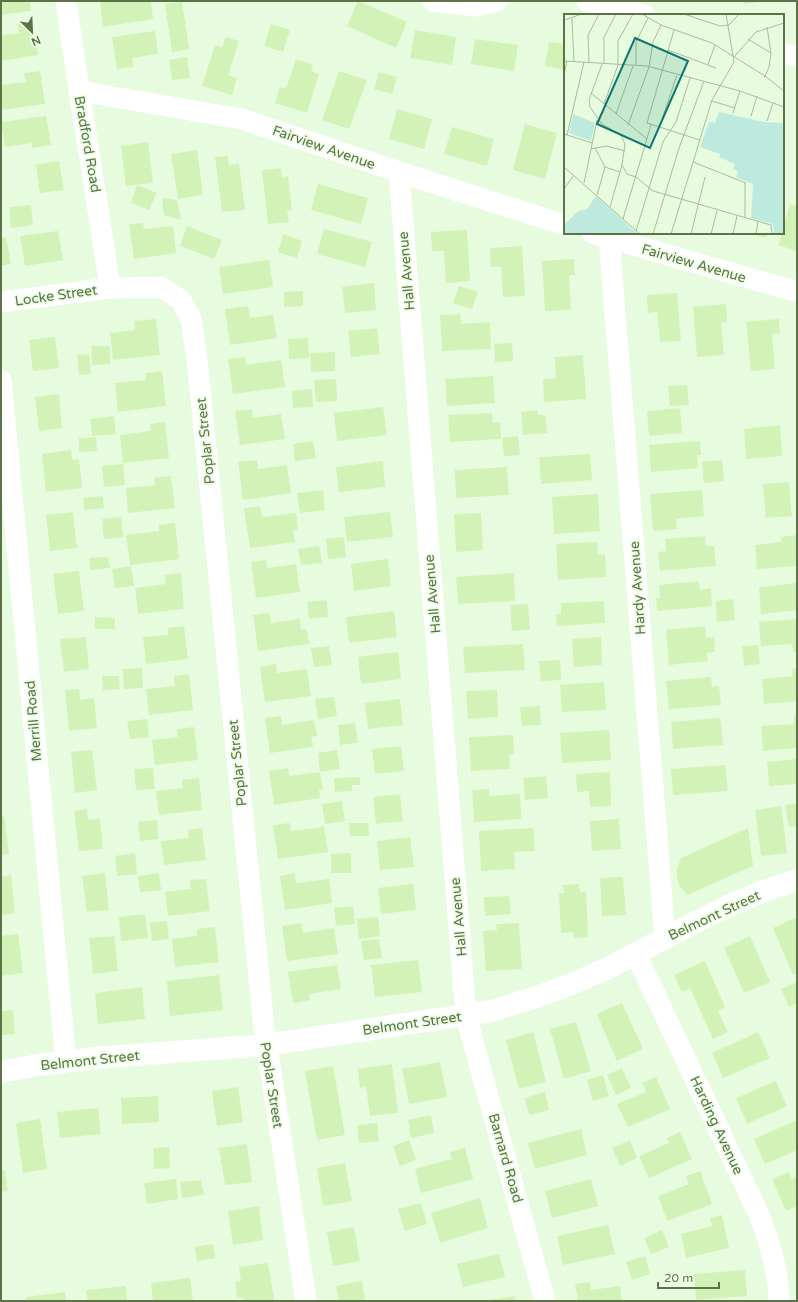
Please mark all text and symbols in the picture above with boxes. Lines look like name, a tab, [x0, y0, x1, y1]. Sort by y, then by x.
north arrow	[12, 12, 52, 52]
inset map	[564, 14, 784, 234]
text: N	[29, 33, 43, 48]
street label: Bradford Road	[71, 94, 104, 194]
street label: Fairview Avenue	[270, 122, 378, 173]
street label: Hall Avenue	[395, 231, 418, 311]
street label: Fairview Avenue	[640, 240, 748, 287]
street label: Locke Street	[14, 281, 99, 310]
street label: Poplar Street	[192, 396, 218, 485]
street label: Hardy Avenue	[626, 541, 649, 635]
street label: Hall Avenue	[421, 554, 444, 634]
street label: Merrill Road	[21, 680, 46, 762]
street label: Poplar Street	[224, 718, 250, 807]
street label: Hall Avenue	[447, 877, 470, 957]
street label: Belmont Street	[665, 886, 764, 944]
street label: Belmont Street	[361, 1008, 463, 1039]
street label: Poplar Street	[256, 1041, 287, 1130]
street label: Belmont Street	[40, 1047, 141, 1074]
street label: Harding Avenue	[686, 1073, 747, 1177]
street label: Barnard Road	[485, 1112, 526, 1205]
scale bar	[658, 1264, 719, 1290]
text: 20 m	[664, 1271, 693, 1285]

